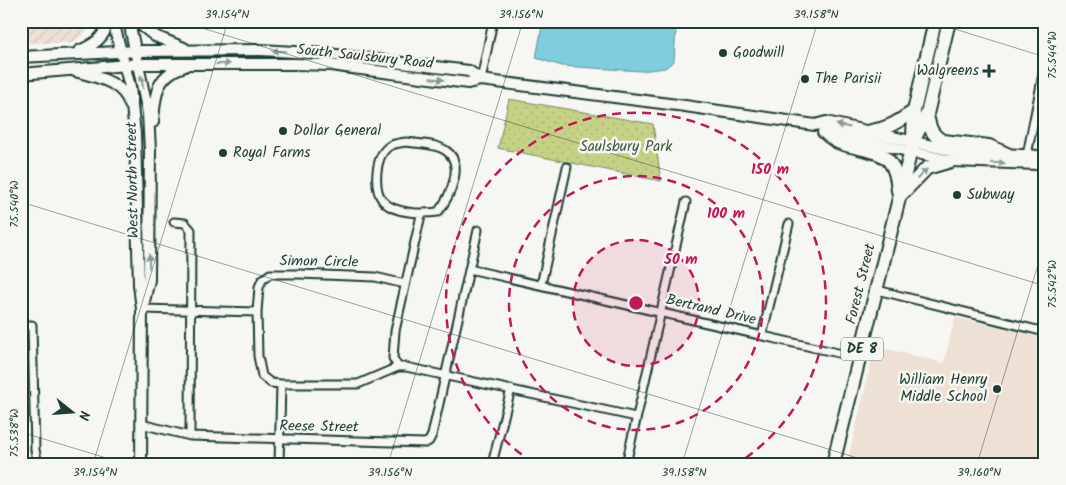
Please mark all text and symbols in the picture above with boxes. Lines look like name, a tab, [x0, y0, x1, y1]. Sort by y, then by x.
text: 39.154°N	[205, 5, 249, 24]
text: 39.156°N	[499, 5, 543, 24]
text: 39.158°N	[793, 5, 839, 24]
text: 75.544°W	[1043, 31, 1062, 79]
street label: South Saulsbury Road	[295, 38, 435, 76]
place label: Goodwill	[733, 41, 785, 65]
one-way arrow	[271, 47, 287, 55]
marker: Goodwill	[717, 47, 729, 59]
place label: Walgreens	[917, 59, 980, 83]
one-way arrow	[215, 60, 231, 68]
marker: Walgreens	[983, 65, 995, 77]
place label: The Parisii	[815, 67, 883, 91]
one-way arrow	[138, 73, 146, 89]
marker: The Parisii	[799, 73, 811, 85]
one-way arrow	[429, 75, 445, 83]
place label: Dollar General	[293, 119, 381, 143]
street label: West North Street	[120, 121, 146, 238]
one-way arrow	[834, 121, 850, 129]
marker: Dollar General	[277, 125, 289, 137]
park label: Saulsbury Park	[580, 135, 673, 159]
place label: Royal Farms	[233, 141, 311, 165]
marker: Royal Farms	[217, 147, 229, 159]
text: 150 m	[751, 158, 789, 182]
one-way arrow	[991, 159, 1007, 167]
one-way arrow	[916, 168, 928, 180]
text: 75.540°W	[5, 180, 24, 228]
place label: Subway	[967, 183, 1015, 207]
marker: Subway	[951, 189, 963, 201]
text: 100 m	[707, 202, 745, 226]
street label: Forest Street	[839, 241, 883, 327]
text: 50 m	[663, 248, 698, 272]
street label: Simon Circle	[279, 249, 359, 275]
one-way arrow	[145, 253, 153, 269]
text: 75.542°W	[1043, 260, 1062, 308]
street label: Bertrand Drive	[664, 288, 759, 332]
centre of rings	[627, 294, 645, 312]
road number: DE 8	[841, 338, 883, 360]
place label: William Henry Middle School	[899, 368, 988, 409]
marker: William Henry Middle School	[991, 383, 1003, 395]
north arrow	[48, 388, 98, 438]
text: N	[72, 408, 95, 423]
text: 75.538°W	[5, 409, 24, 457]
street label: Reese Street	[279, 414, 359, 440]
text: 39.154°N	[73, 463, 117, 482]
text: 39.156°N	[368, 463, 412, 482]
text: 39.158°N	[661, 463, 707, 482]
text: 39.160°N	[957, 463, 1001, 482]

